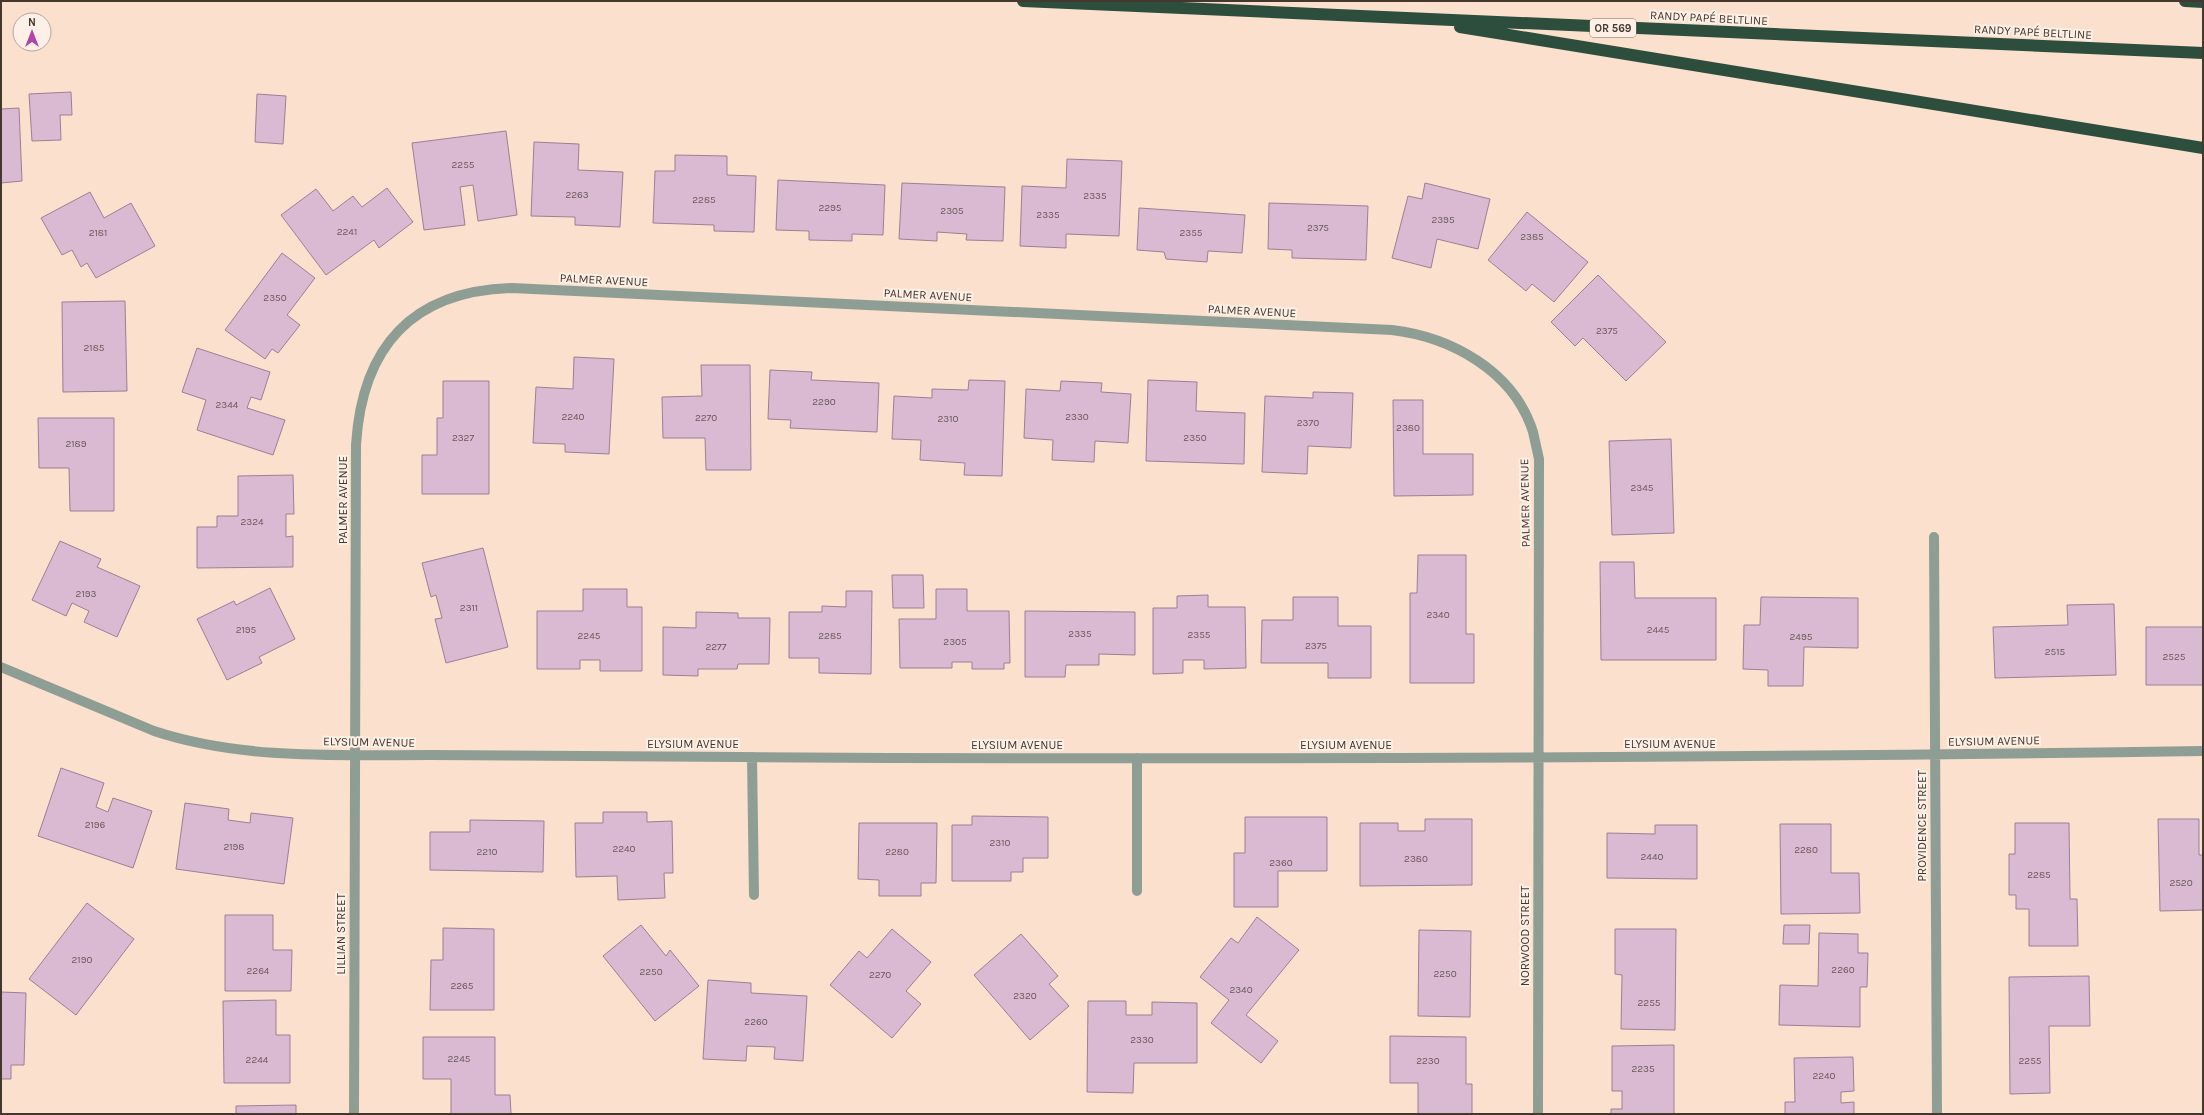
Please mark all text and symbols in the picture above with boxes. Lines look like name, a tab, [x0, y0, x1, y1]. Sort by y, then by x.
street label: RANDY PAPÉ BELTLINE	[1650, 7, 1768, 28]
north arrow	[12, 12, 52, 52]
text: N	[28, 16, 36, 29]
road number: OR 569	[1590, 19, 1636, 37]
street label: RANDY PAPÉ BELTLINE	[1974, 21, 2092, 42]
house number: 2255	[452, 159, 475, 171]
house number: 2263	[565, 189, 589, 201]
house number: 2335	[1083, 190, 1107, 202]
house number: 2285	[692, 194, 716, 206]
house number: 2295	[818, 202, 842, 214]
house number: 2305	[940, 205, 964, 217]
house number: 2335	[1036, 209, 1060, 221]
house number: 2395	[1431, 214, 1455, 226]
house number: 2375	[1307, 222, 1329, 234]
house number: 2241	[337, 226, 357, 238]
house number: 2181	[89, 227, 107, 239]
house number: 2355	[1180, 227, 1203, 239]
house number: 2385	[1520, 231, 1544, 243]
street label: PALMER AVENUE	[559, 271, 649, 289]
street label: PALMER AVENUE	[883, 286, 973, 304]
house number: 2350	[263, 292, 287, 304]
street label: PALMER AVENUE	[1207, 302, 1297, 320]
house number: 2375	[1596, 325, 1618, 337]
house number: 2185	[84, 342, 105, 354]
house number: 2290	[812, 396, 836, 408]
house number: 2344	[216, 399, 239, 411]
house number: 2240	[561, 411, 585, 423]
house number: 2330	[1065, 411, 1089, 423]
house number: 2270	[695, 412, 717, 424]
house number: 2310	[938, 413, 959, 425]
house number: 2370	[1297, 417, 1319, 429]
house number: 2380	[1396, 422, 1420, 434]
house number: 2327	[452, 432, 474, 444]
house number: 2350	[1183, 432, 1207, 444]
house number: 2189	[65, 438, 87, 450]
street label: PALMER AVENUE	[336, 456, 350, 544]
street label: PALMER AVENUE	[1517, 459, 1533, 547]
house number: 2345	[1631, 482, 1654, 494]
house number: 2324	[240, 516, 264, 528]
house number: 2193	[76, 588, 96, 600]
house number: 2311	[460, 602, 478, 614]
house number: 2340	[1426, 609, 1450, 621]
house number: 2195	[236, 624, 257, 636]
house number: 2445	[1647, 624, 1670, 636]
house number: 2335	[1068, 628, 1092, 640]
house number: 2355	[1188, 629, 1211, 641]
house number: 2245	[578, 630, 601, 642]
house number: 2285	[818, 630, 842, 642]
house number: 2495	[1790, 631, 1813, 643]
house number: 2305	[943, 636, 967, 648]
house number: 2375	[1305, 640, 1327, 652]
house number: 2277	[706, 641, 727, 653]
house number: 2515	[2045, 646, 2066, 658]
house number: 2525	[2163, 651, 2186, 663]
street label: ELYSIUM AVENUE	[1948, 733, 2040, 749]
street label: ELYSIUM AVENUE	[323, 734, 415, 750]
street label: ELYSIUM AVENUE	[647, 737, 739, 751]
street label: ELYSIUM AVENUE	[1624, 737, 1716, 751]
street label: ELYSIUM AVENUE	[971, 738, 1063, 752]
street label: ELYSIUM AVENUE	[1300, 738, 1392, 752]
street label: PROVIDENCE STREET	[1915, 770, 1929, 882]
house number: 2196	[85, 819, 106, 831]
house number: 2310	[990, 837, 1011, 849]
house number: 2198	[223, 841, 245, 853]
house number: 2240	[612, 843, 636, 855]
house number: 2280	[1794, 844, 1818, 856]
house number: 2210	[477, 846, 497, 858]
house number: 2280	[885, 846, 909, 858]
house number: 2440	[1641, 851, 1664, 863]
house number: 2380	[1404, 853, 1428, 865]
house number: 2360	[1269, 857, 1293, 869]
house number: 2285	[2027, 869, 2051, 881]
house number: 2520	[2169, 877, 2193, 889]
street label: NORWOOD STREET	[1518, 886, 1532, 986]
street label: LILLIAN STREET	[334, 893, 348, 975]
house number: 2190	[72, 954, 92, 966]
house number: 2260	[1831, 964, 1855, 976]
house number: 2264	[247, 965, 270, 977]
house number: 2250	[639, 966, 663, 978]
house number: 2250	[1433, 968, 1457, 980]
house number: 2270	[869, 969, 891, 981]
house number: 2265	[451, 980, 474, 992]
house number: 2340	[1229, 984, 1253, 996]
house number: 2320	[1013, 990, 1037, 1002]
house number: 2255	[1638, 997, 1661, 1009]
house number: 2260	[744, 1016, 768, 1028]
house number: 2330	[1130, 1034, 1154, 1046]
house number: 2245	[448, 1053, 471, 1065]
house number: 2244	[246, 1054, 269, 1066]
house number: 2230	[1416, 1055, 1440, 1067]
house number: 2255	[2019, 1055, 2042, 1067]
house number: 2235	[1631, 1063, 1655, 1075]
house number: 2240	[1812, 1070, 1836, 1082]

